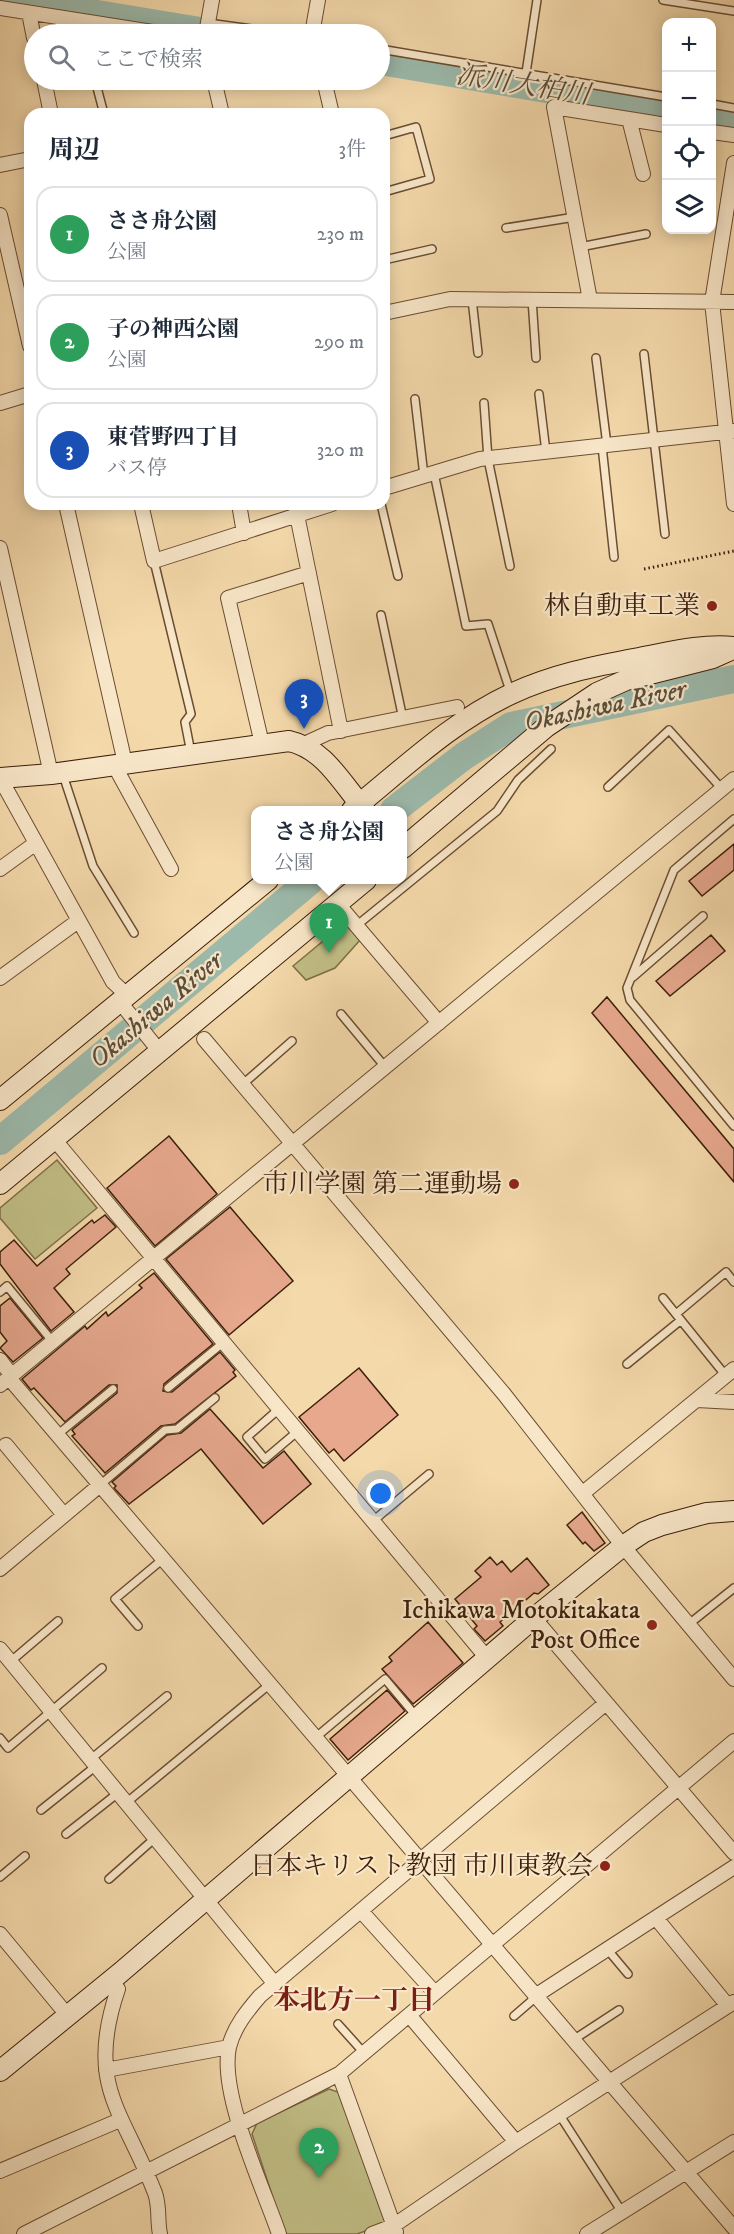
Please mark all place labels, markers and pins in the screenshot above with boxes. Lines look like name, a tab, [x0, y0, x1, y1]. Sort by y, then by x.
place label: 林自動車工業	[544, 590, 700, 623]
marker: 林自動車工業	[705, 599, 719, 613]
pin: 3	[284, 680, 324, 729]
pin: 1	[310, 904, 348, 953]
place label: 市川学園 第二運動場	[262, 1168, 502, 1201]
marker: 市川学園 第二運動場	[507, 1177, 521, 1191]
place label: Ichikawa Motokitakata Post Office	[402, 1594, 640, 1657]
marker: Ichikawa Motokitakata Post Office	[645, 1618, 659, 1632]
place label: 日本キリスト教団 市川東教会	[250, 1850, 593, 1883]
marker: 日本キリスト教団 市川東教会	[598, 1859, 612, 1873]
pin: 2	[300, 2128, 338, 2178]

